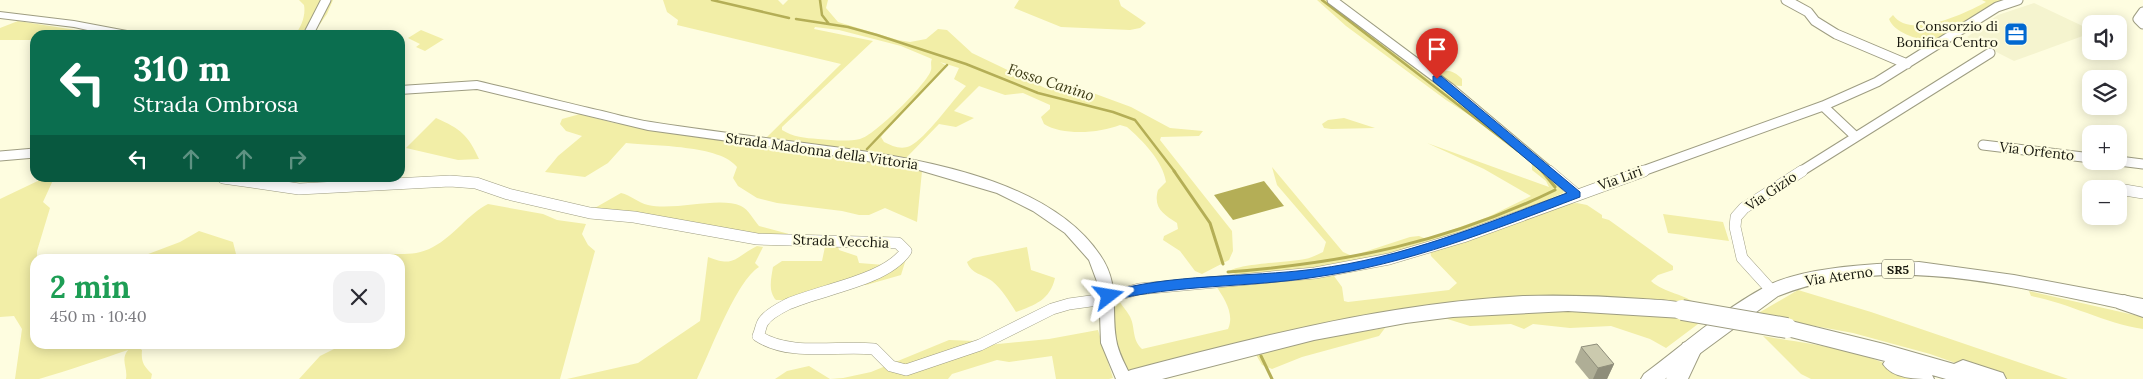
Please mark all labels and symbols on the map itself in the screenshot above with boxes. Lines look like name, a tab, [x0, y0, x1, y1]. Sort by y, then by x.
place label: Consorzio di Bonifica Centro	[1896, 17, 1998, 51]
office icon: Consorzio di Bonifica Centro	[2003, 21, 2029, 47]
pin	[1416, 28, 1458, 79]
water label: Fosso Canino	[1005, 59, 1097, 105]
street label: Strada Madonna della Vittoria	[725, 129, 919, 173]
street label: Via Orfento	[1998, 137, 2075, 165]
street label: Via Liri	[1594, 162, 1645, 195]
street label: Via Gizio	[1741, 167, 1800, 215]
street label: Strada Vecchia	[793, 230, 889, 252]
road number: SR5	[1882, 260, 1914, 278]
street label: Via Aterno	[1803, 262, 1874, 290]
position arrow	[1082, 269, 1134, 321]

